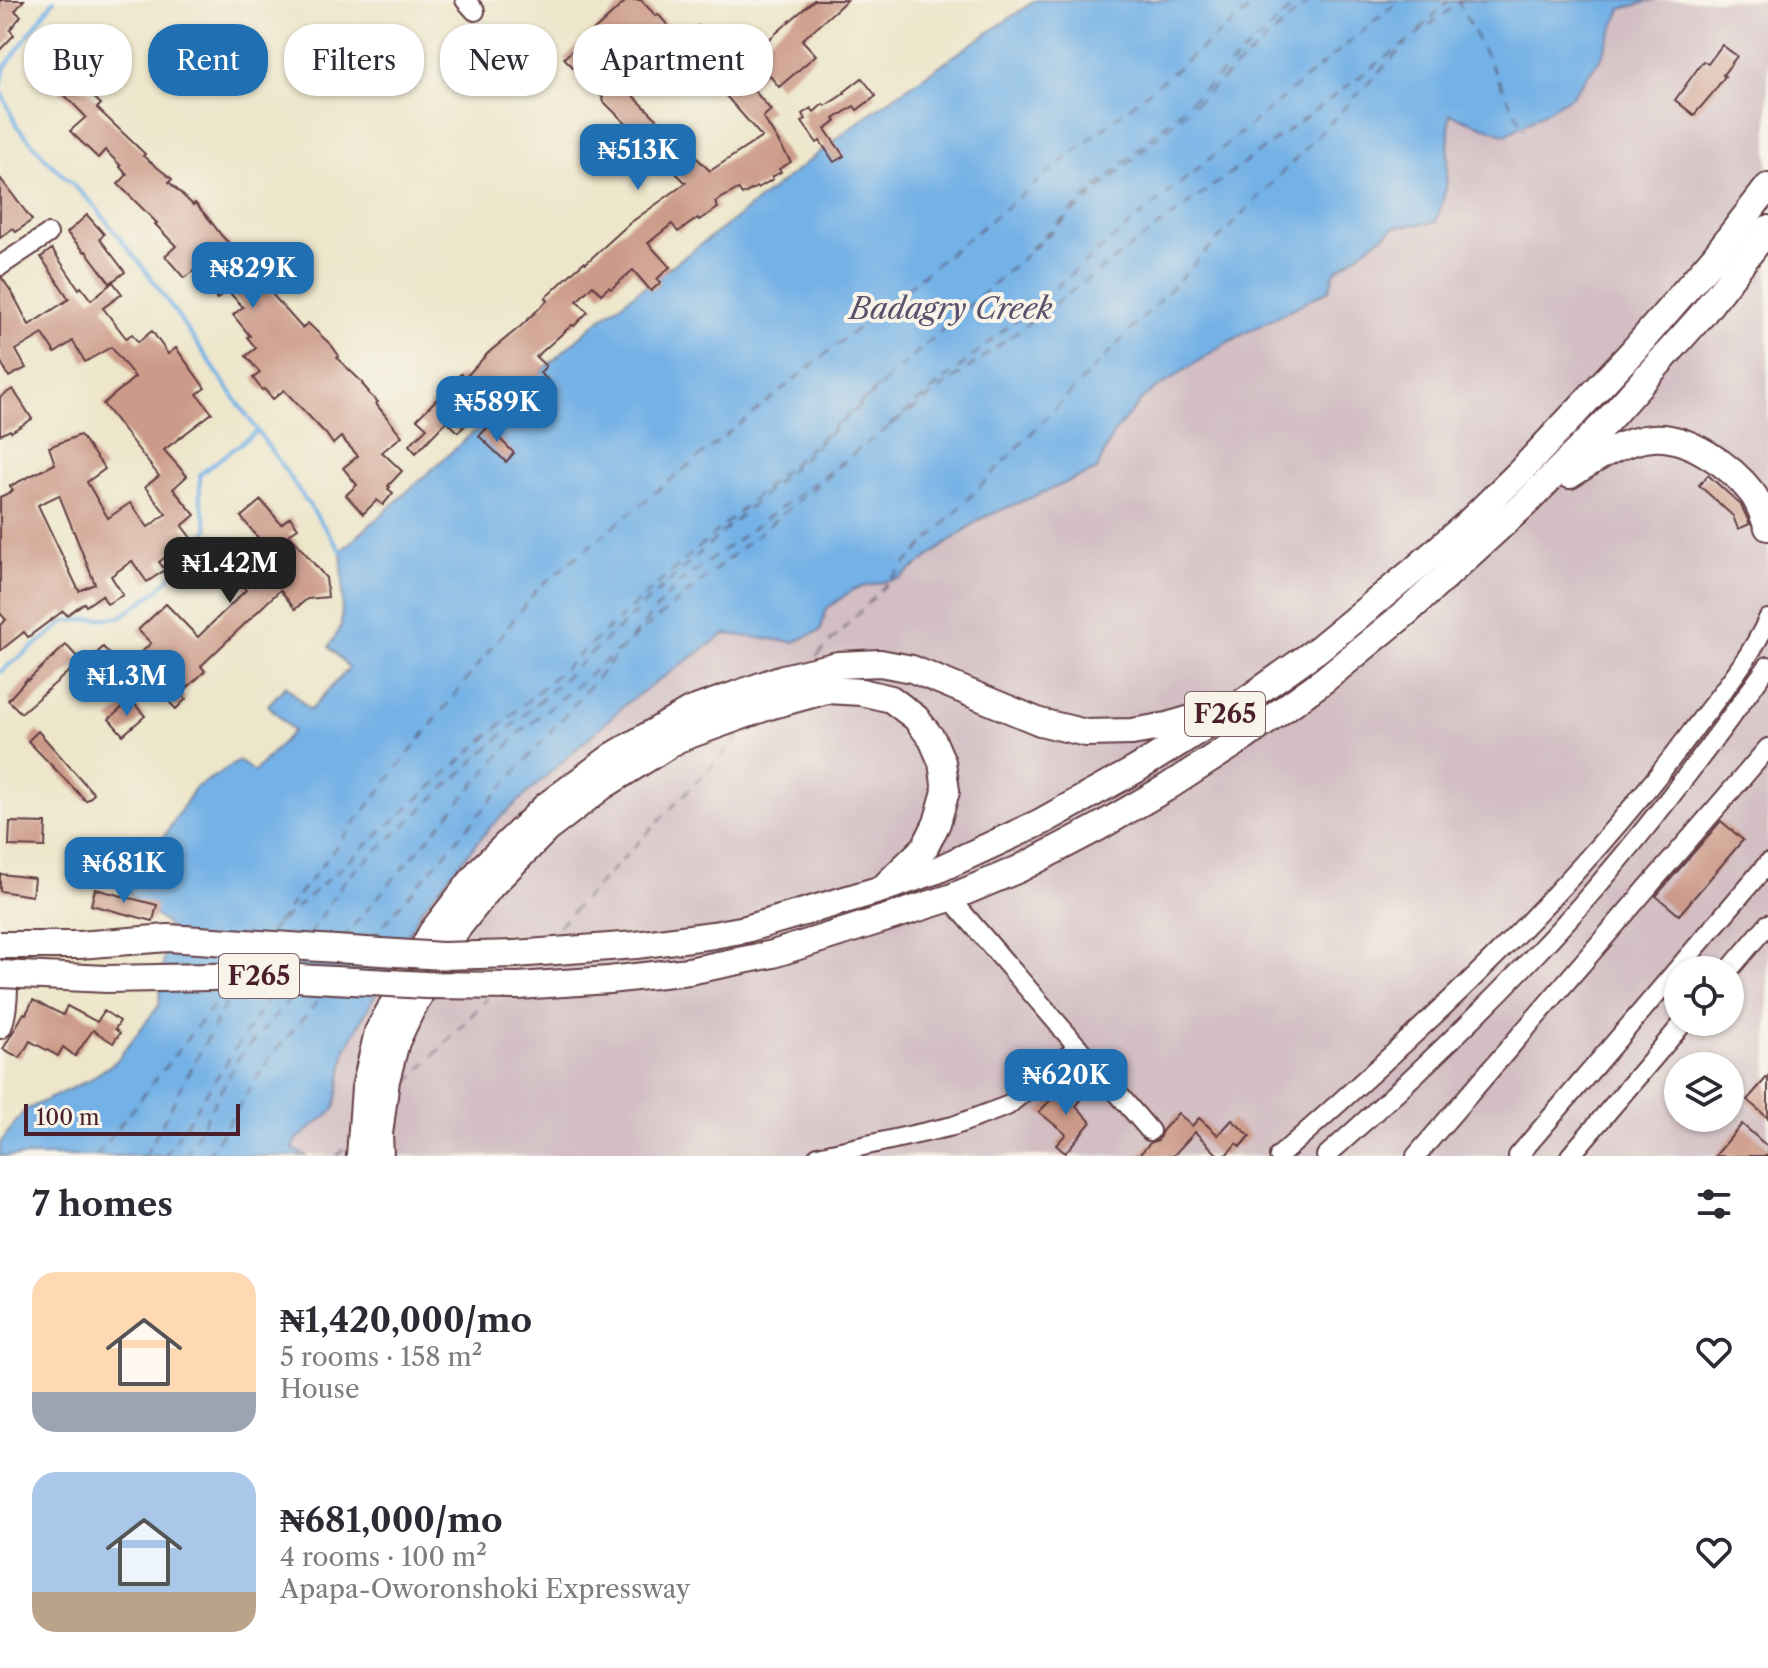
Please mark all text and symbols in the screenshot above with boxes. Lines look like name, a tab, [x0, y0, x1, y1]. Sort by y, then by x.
chip: Buy	[24, 24, 132, 96]
chip: Rent	[148, 24, 268, 96]
chip: Filters	[284, 24, 424, 96]
chip: New	[440, 24, 557, 96]
chip: Apartment	[573, 24, 773, 96]
pin: ₦513K	[582, 124, 694, 192]
text: ₦513K	[598, 134, 678, 166]
pin: ₦829K	[197, 242, 309, 310]
text: ₦829K	[210, 252, 296, 284]
water label: Badagry Creek	[847, 290, 1053, 327]
pin: ₦589K	[441, 376, 553, 444]
text: ₦589K	[454, 386, 540, 418]
pin: ₦1.42M	[165, 537, 295, 605]
text: ₦1.42M	[182, 547, 278, 579]
pin: ₦1.3M	[71, 650, 183, 718]
text: ₦1.3M	[87, 660, 167, 692]
road number: F265	[1185, 692, 1265, 736]
pin: ₦681K	[68, 837, 180, 905]
text: ₦681K	[83, 847, 165, 879]
road number: F265	[219, 954, 299, 998]
map controls	[1664, 956, 1744, 1132]
button: locate	[1664, 956, 1744, 1036]
pin: ₦620K	[1010, 1049, 1122, 1117]
button: layers	[1664, 1052, 1744, 1132]
text: ₦620K	[1023, 1059, 1110, 1091]
scale bar	[24, 1100, 240, 1136]
text: 100 m	[36, 1104, 99, 1131]
icon: filters	[1692, 1182, 1736, 1226]
text: 7 homes	[32, 1183, 173, 1225]
text: ₦1,420,000/mo	[280, 1299, 532, 1341]
icon: home	[96, 1304, 192, 1400]
icon: heart	[1692, 1330, 1736, 1374]
text: 5 rooms · 158 m²	[280, 1341, 482, 1373]
text: House	[280, 1373, 360, 1405]
text: ₦681,000/mo	[280, 1499, 503, 1541]
icon: home	[96, 1504, 192, 1600]
icon: heart	[1692, 1530, 1736, 1574]
text: 4 rooms · 100 m²	[280, 1541, 487, 1573]
text: Apapa-Oworonshoki Expressway	[280, 1573, 690, 1605]

